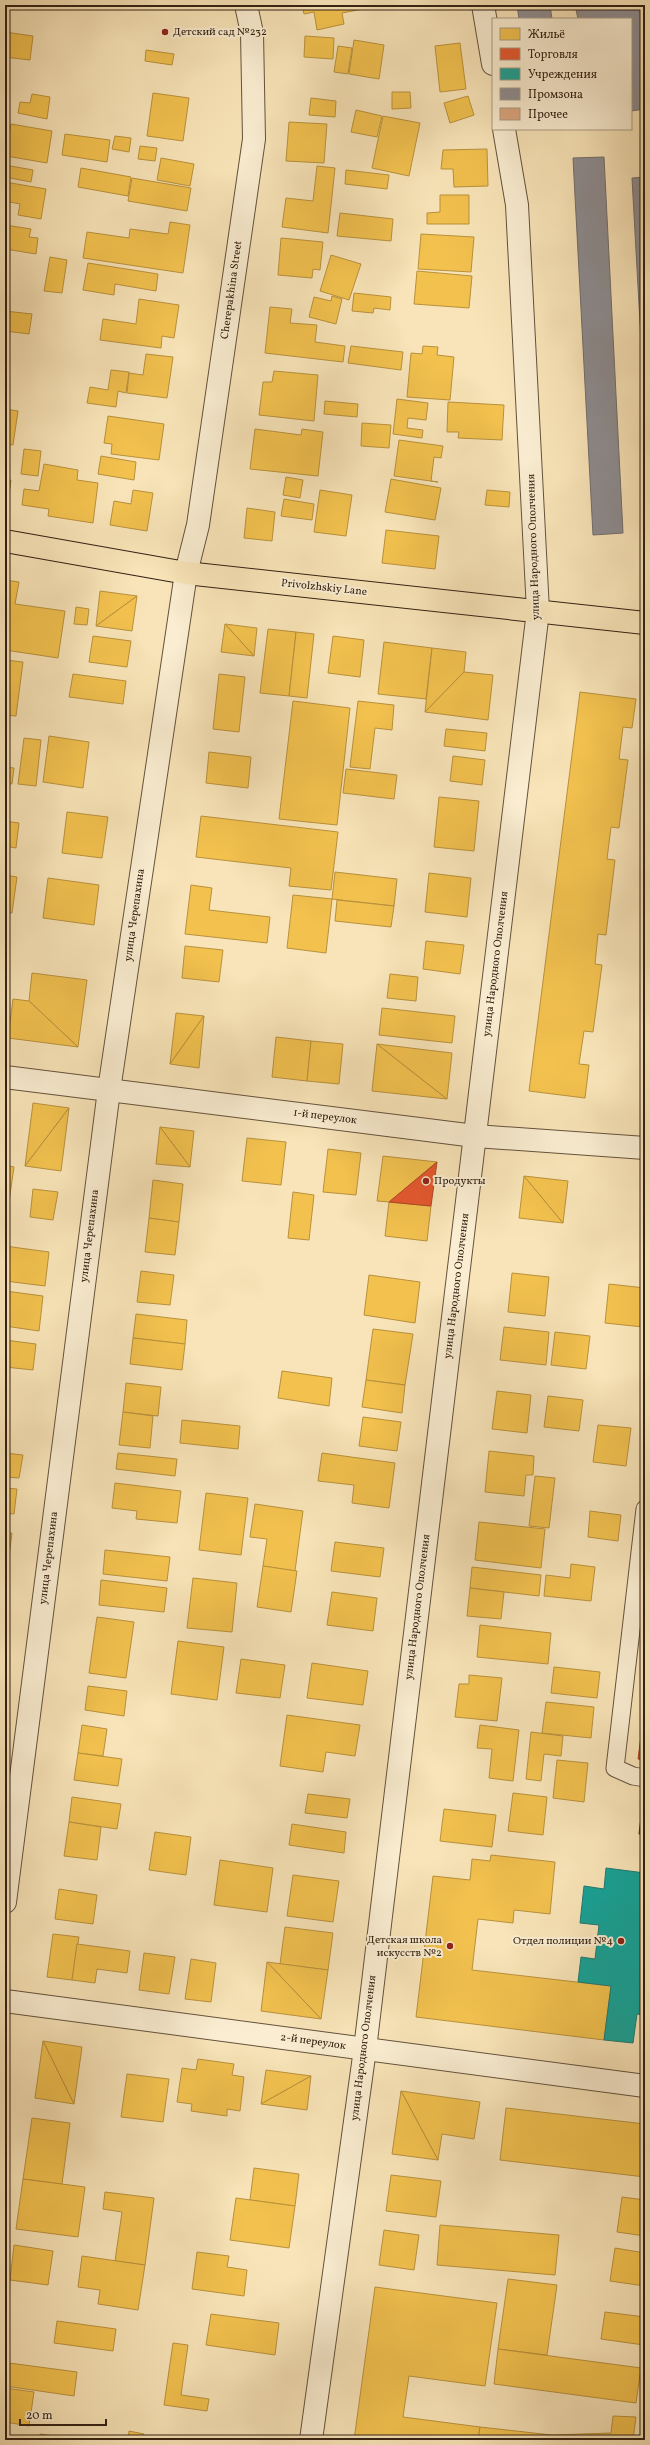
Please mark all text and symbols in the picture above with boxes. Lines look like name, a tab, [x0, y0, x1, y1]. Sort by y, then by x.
legend	[492, 18, 632, 130]
place label: Детский сад №232	[173, 25, 267, 40]
marker: Детский сад №232	[160, 27, 170, 37]
text: Жильё	[528, 27, 565, 43]
text: Торговля	[528, 47, 578, 63]
text: Учреждения	[528, 67, 597, 83]
text: Промзона	[528, 87, 583, 103]
text: Прочее	[528, 107, 568, 123]
street label: Cherepakhina Street	[218, 240, 246, 340]
street label: улица Народного Ополчения	[524, 473, 544, 620]
street label: Privolzhskiy Lane	[280, 576, 368, 600]
street label: улица Черепахина	[121, 867, 149, 962]
street label: улица Народного Ополчения	[480, 890, 512, 1038]
street label: 1-й переулок	[292, 1106, 358, 1128]
place label: Продукты	[434, 1174, 486, 1189]
marker: Продукты	[421, 1176, 431, 1186]
street label: улица Черепахина	[77, 1188, 103, 1283]
street label: улица Народного Ополчения	[441, 1212, 473, 1360]
street label: улица Черепахина	[36, 1510, 62, 1605]
street label: улица Народного Ополчения	[402, 1533, 434, 1681]
place label: Детская школа искусств №2	[367, 1933, 443, 1961]
place label: Отдел полиции №4	[513, 1934, 613, 1949]
marker: Отдел полиции №4	[616, 1936, 626, 1946]
marker: Детская школа искусств №2	[445, 1941, 455, 1951]
street label: улица Народного Ополчения	[348, 1974, 380, 2122]
street label: 2-й переулок	[279, 2030, 347, 2054]
scale bar	[20, 2401, 106, 2427]
text: 20 m	[26, 2408, 53, 2424]

